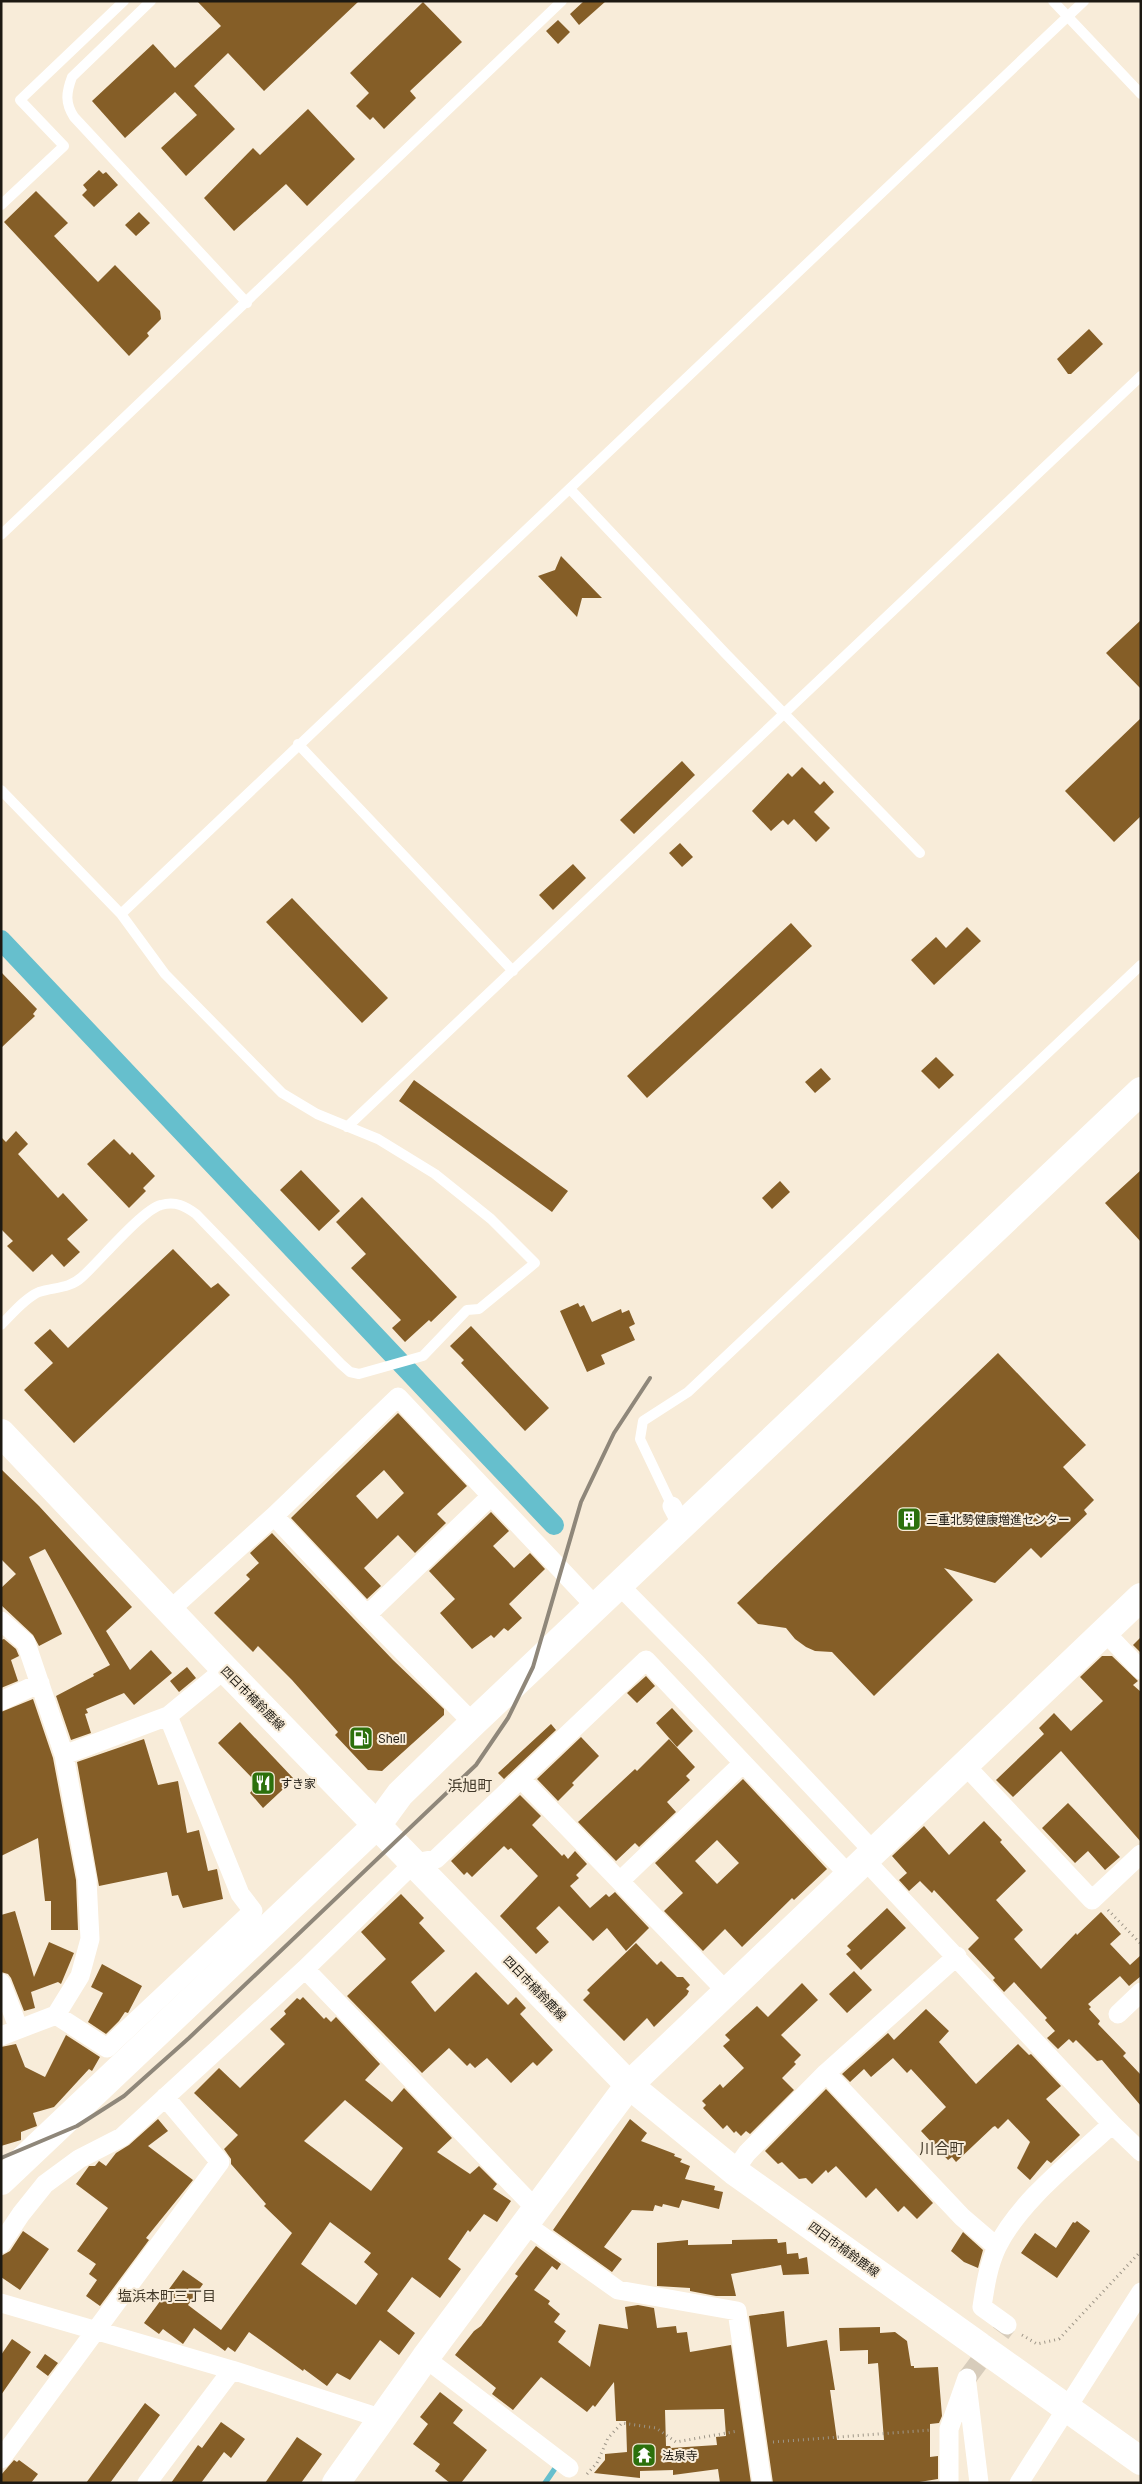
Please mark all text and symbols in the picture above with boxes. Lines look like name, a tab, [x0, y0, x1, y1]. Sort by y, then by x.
building icon: 三重北勢健康増進センター	[896, 1506, 922, 1532]
place label: 三重北勢健康増進センター	[926, 1512, 1070, 1527]
street label: 四日市楠鈴鹿線	[218, 1663, 288, 1733]
fuel station icon: Shell	[348, 1725, 374, 1751]
place label: Shell	[378, 1731, 406, 1746]
restaurant icon: すき家	[250, 1770, 276, 1796]
place label: すき家	[280, 1776, 316, 1791]
district label: 浜旭町	[447, 1776, 493, 1795]
street label: 四日市楠鈴鹿線	[500, 1953, 570, 2023]
district label: 川合町	[919, 2139, 965, 2158]
street label: 四日市楠鈴鹿線	[806, 2218, 882, 2280]
district label: 塩浜本町三丁目	[118, 2287, 216, 2304]
temple icon: 法泉寺	[631, 2442, 657, 2468]
place label: 法泉寺	[662, 2448, 698, 2463]

